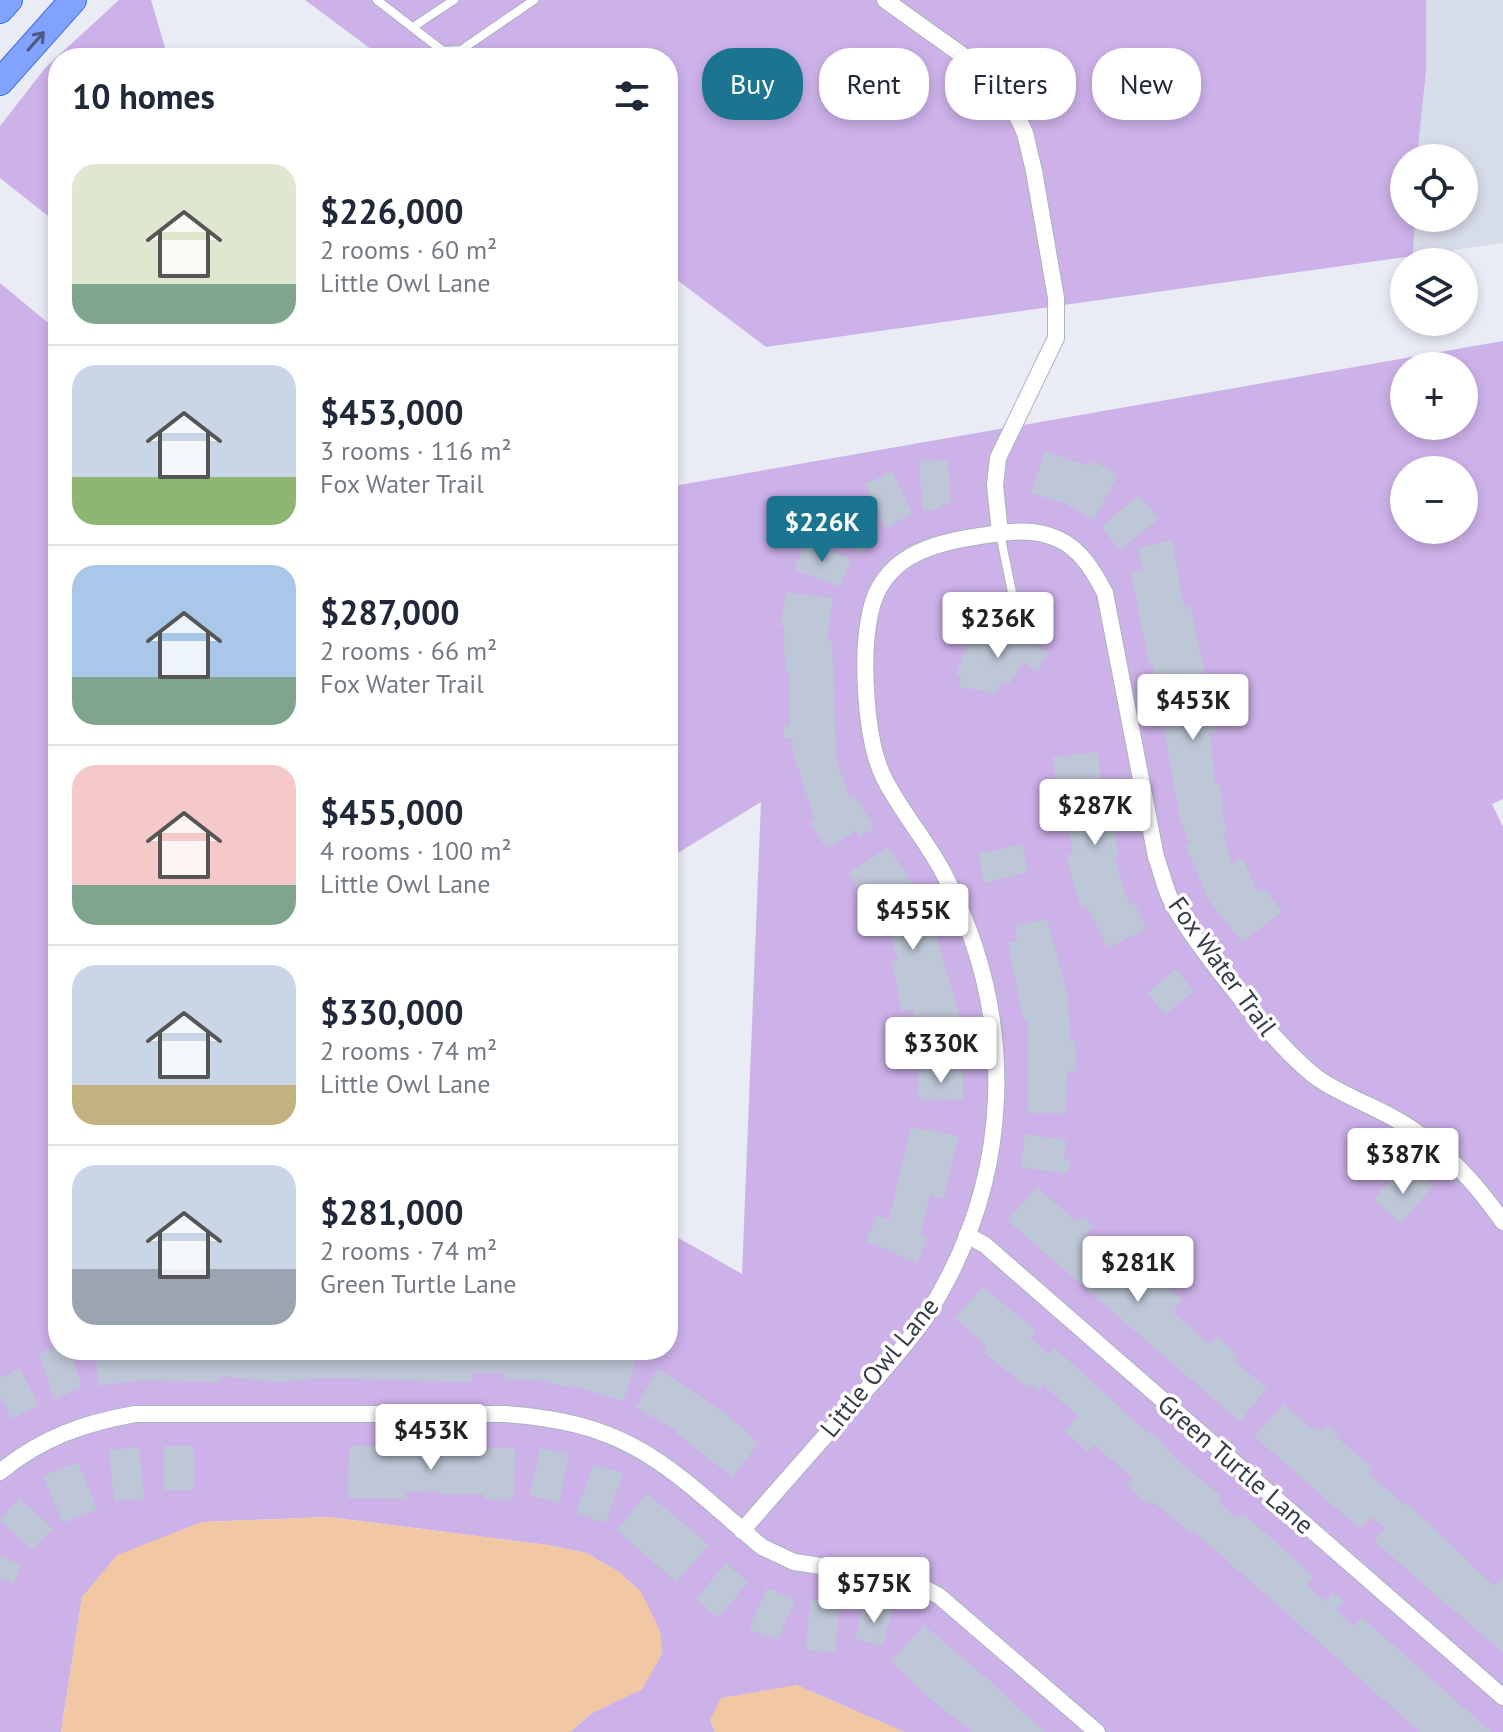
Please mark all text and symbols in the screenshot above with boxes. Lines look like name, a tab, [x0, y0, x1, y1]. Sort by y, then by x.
one-way arrow	[27, 31, 45, 51]
chip: Buy	[702, 48, 803, 120]
chip: Rent	[819, 48, 929, 120]
chip: Filters	[945, 48, 1076, 120]
chip: New	[1092, 48, 1201, 120]
text: 10 homes	[72, 74, 215, 118]
icon: filters	[610, 74, 654, 118]
map controls	[1390, 144, 1478, 544]
button: locate	[1390, 144, 1478, 232]
text: $226,000	[320, 189, 464, 233]
icon: home	[136, 196, 232, 292]
text: 2 rooms · 60 m²	[320, 233, 497, 266]
button: layers	[1390, 248, 1478, 336]
text: Little Owl Lane	[320, 266, 490, 299]
button: +	[1390, 352, 1478, 440]
text: $453,000	[320, 390, 464, 434]
icon: home	[136, 397, 232, 493]
text: 3 rooms · 116 m²	[320, 434, 512, 467]
button: −	[1390, 456, 1478, 544]
text: Fox Water Trail	[320, 467, 484, 500]
pin: $226K	[766, 496, 878, 564]
text: $226K	[784, 505, 860, 538]
text: $287,000	[320, 590, 459, 634]
pin: $236K	[942, 592, 1054, 660]
icon: home	[136, 597, 232, 693]
text: $236K	[960, 601, 1036, 634]
text: 2 rooms · 66 m²	[320, 634, 497, 667]
text: Fox Water Trail	[320, 667, 484, 700]
pin: $453K	[1137, 674, 1249, 742]
text: $453K	[1155, 683, 1231, 716]
pin: $287K	[1039, 779, 1151, 847]
text: $287K	[1057, 788, 1133, 821]
text: $455,000	[320, 790, 464, 834]
icon: home	[136, 797, 232, 893]
text: 4 rooms · 100 m²	[320, 834, 512, 867]
text: Little Owl Lane	[320, 867, 490, 900]
pin: $455K	[857, 884, 969, 952]
street label: Fox Water Trail	[1161, 890, 1285, 1042]
text: $455K	[875, 893, 951, 926]
text: $330,000	[320, 990, 464, 1034]
icon: home	[136, 997, 232, 1093]
pin: $330K	[885, 1017, 997, 1085]
text: $330K	[903, 1026, 979, 1059]
text: 2 rooms · 74 m²	[320, 1034, 497, 1067]
text: Little Owl Lane	[320, 1067, 490, 1100]
pin: $387K	[1347, 1128, 1459, 1196]
text: $387K	[1365, 1137, 1441, 1170]
text: $281,000	[320, 1190, 464, 1234]
icon: home	[136, 1197, 232, 1293]
text: 2 rooms · 74 m²	[320, 1234, 497, 1267]
pin: $281K	[1082, 1236, 1194, 1304]
text: $281K	[1100, 1245, 1176, 1278]
text: Green Turtle Lane	[320, 1267, 516, 1300]
street label: Little Owl Lane	[813, 1290, 945, 1444]
street label: Green Turtle Lane	[1151, 1387, 1321, 1541]
pin: $453K	[375, 1404, 487, 1472]
text: $453K	[393, 1413, 469, 1446]
pin: $575K	[818, 1557, 930, 1625]
text: $575K	[836, 1566, 912, 1599]

